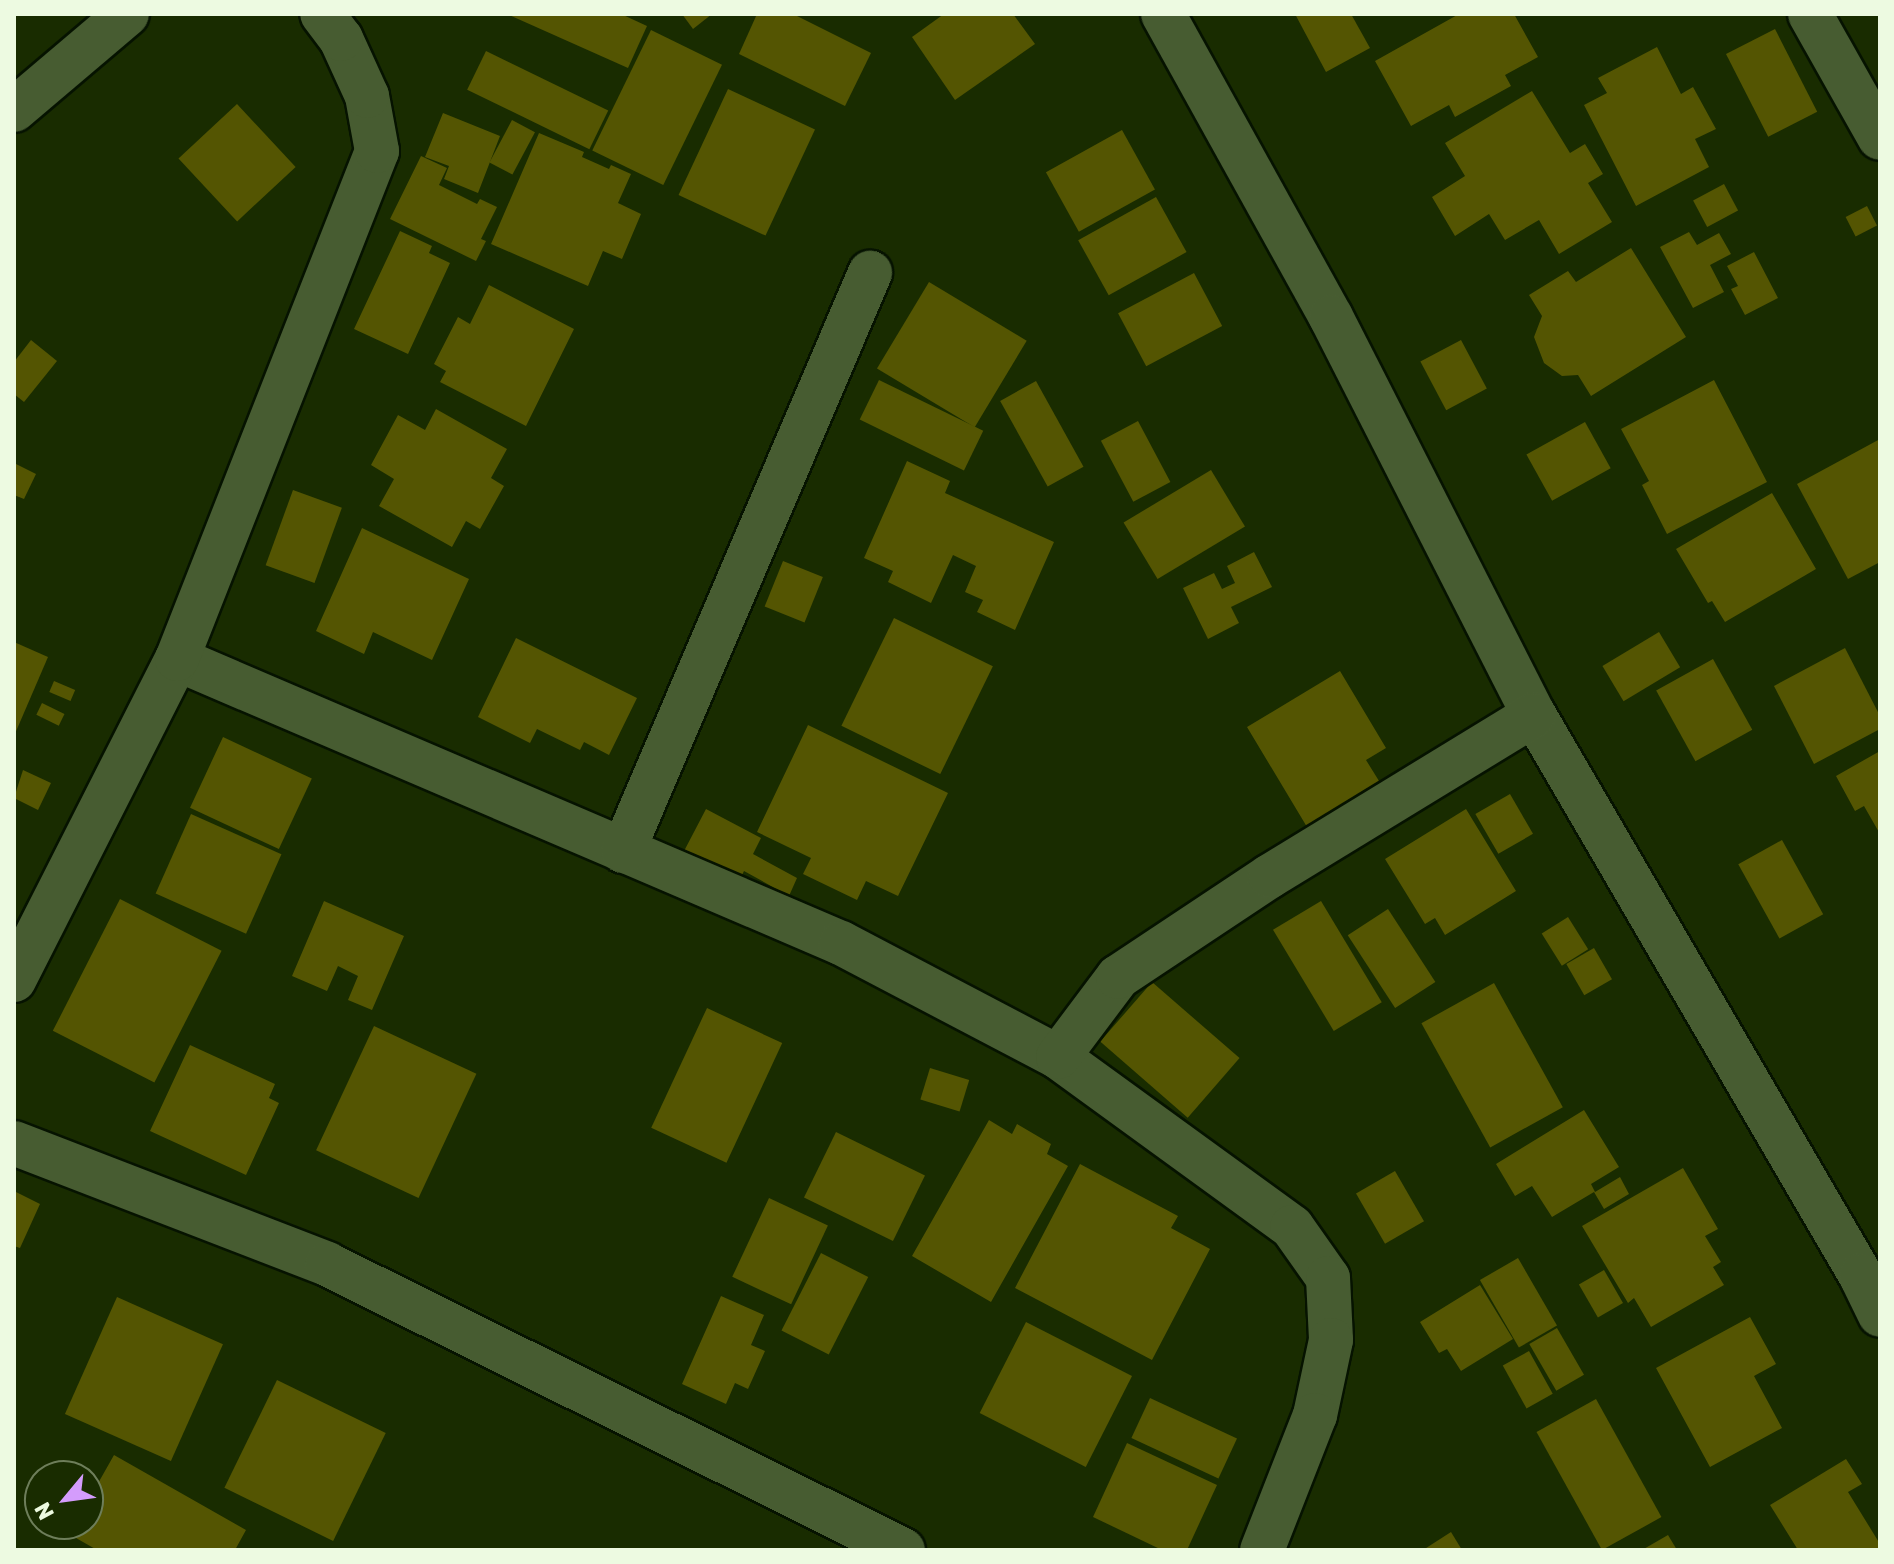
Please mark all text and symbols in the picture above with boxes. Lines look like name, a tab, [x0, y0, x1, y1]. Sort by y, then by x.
north arrow	[24, 1460, 104, 1540]
text: N	[29, 1497, 60, 1524]

